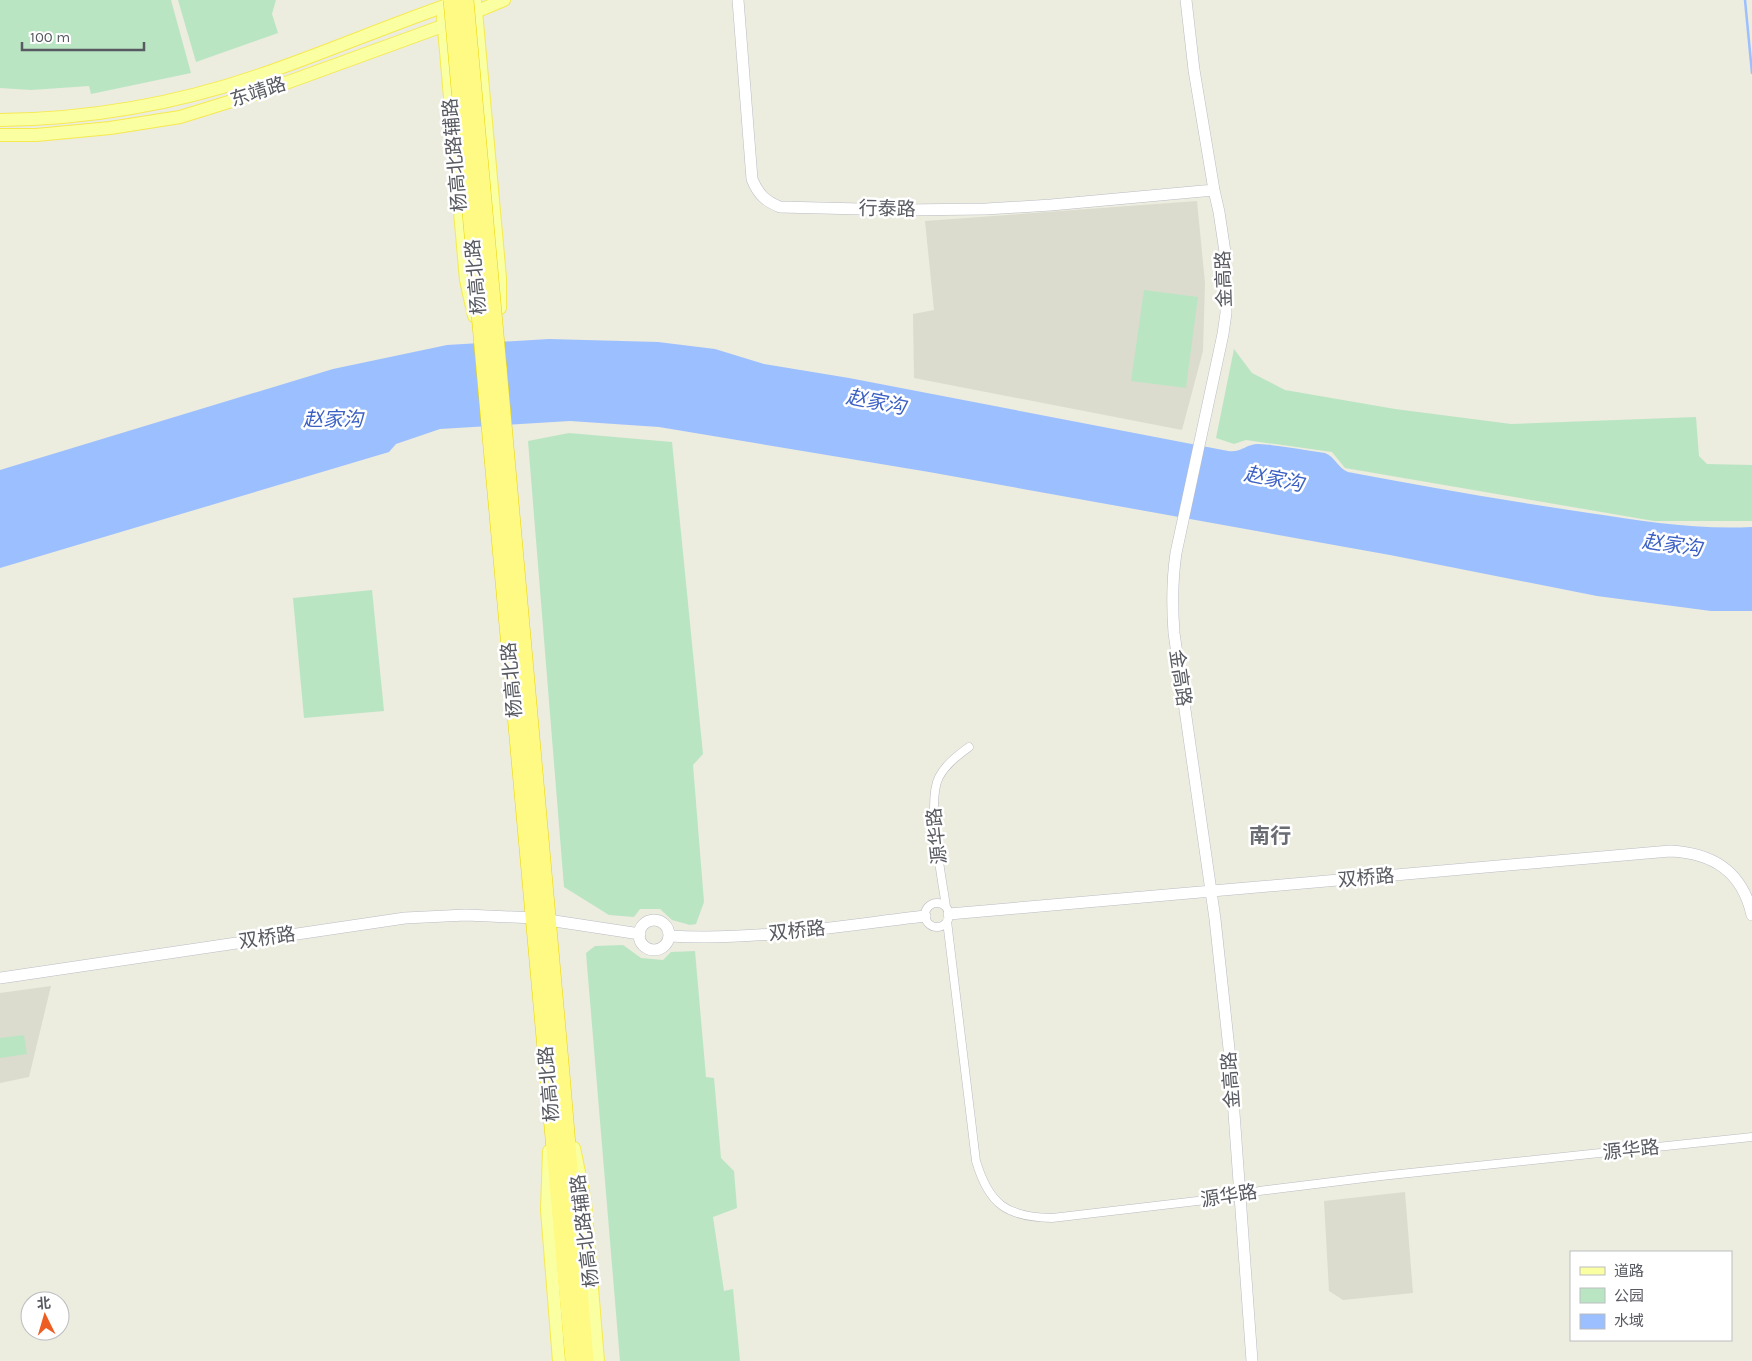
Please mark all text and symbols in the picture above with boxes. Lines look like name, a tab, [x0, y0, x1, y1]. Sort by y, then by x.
scale bar	[22, 20, 145, 52]
text: 100 m	[30, 28, 70, 46]
street label: 东靖路	[227, 73, 289, 111]
street label: 杨高北路辅路	[439, 97, 471, 213]
street label: 行泰路	[858, 198, 916, 220]
street label: 杨高北路	[462, 238, 490, 316]
street label: 金高路	[1212, 250, 1236, 308]
water label: 赵家沟	[844, 385, 910, 419]
water label: 赵家沟	[303, 408, 365, 431]
water label: 赵家沟	[1242, 462, 1308, 496]
water label: 赵家沟	[1641, 529, 1705, 561]
street label: 杨高北路	[498, 641, 526, 719]
street label: 金高路	[1165, 648, 1195, 708]
street label: 源华路	[923, 806, 951, 866]
district label: 南行	[1249, 824, 1291, 848]
street label: 双桥路	[1337, 865, 1395, 891]
street label: 双桥路	[767, 917, 827, 945]
street label: 双桥路	[237, 923, 297, 953]
street label: 杨高北路	[535, 1045, 563, 1123]
street label: 金高路	[1218, 1051, 1244, 1109]
street label: 源华路	[1601, 1136, 1661, 1164]
street label: 杨高北路辅路	[567, 1173, 603, 1289]
street label: 源华路	[1199, 1181, 1259, 1211]
legend	[1570, 1251, 1732, 1341]
text: 道路	[1614, 1262, 1644, 1280]
text: 公园	[1614, 1287, 1644, 1305]
north arrow	[20, 1291, 70, 1341]
text: 北	[36, 1294, 52, 1313]
text: 水域	[1614, 1312, 1644, 1330]

